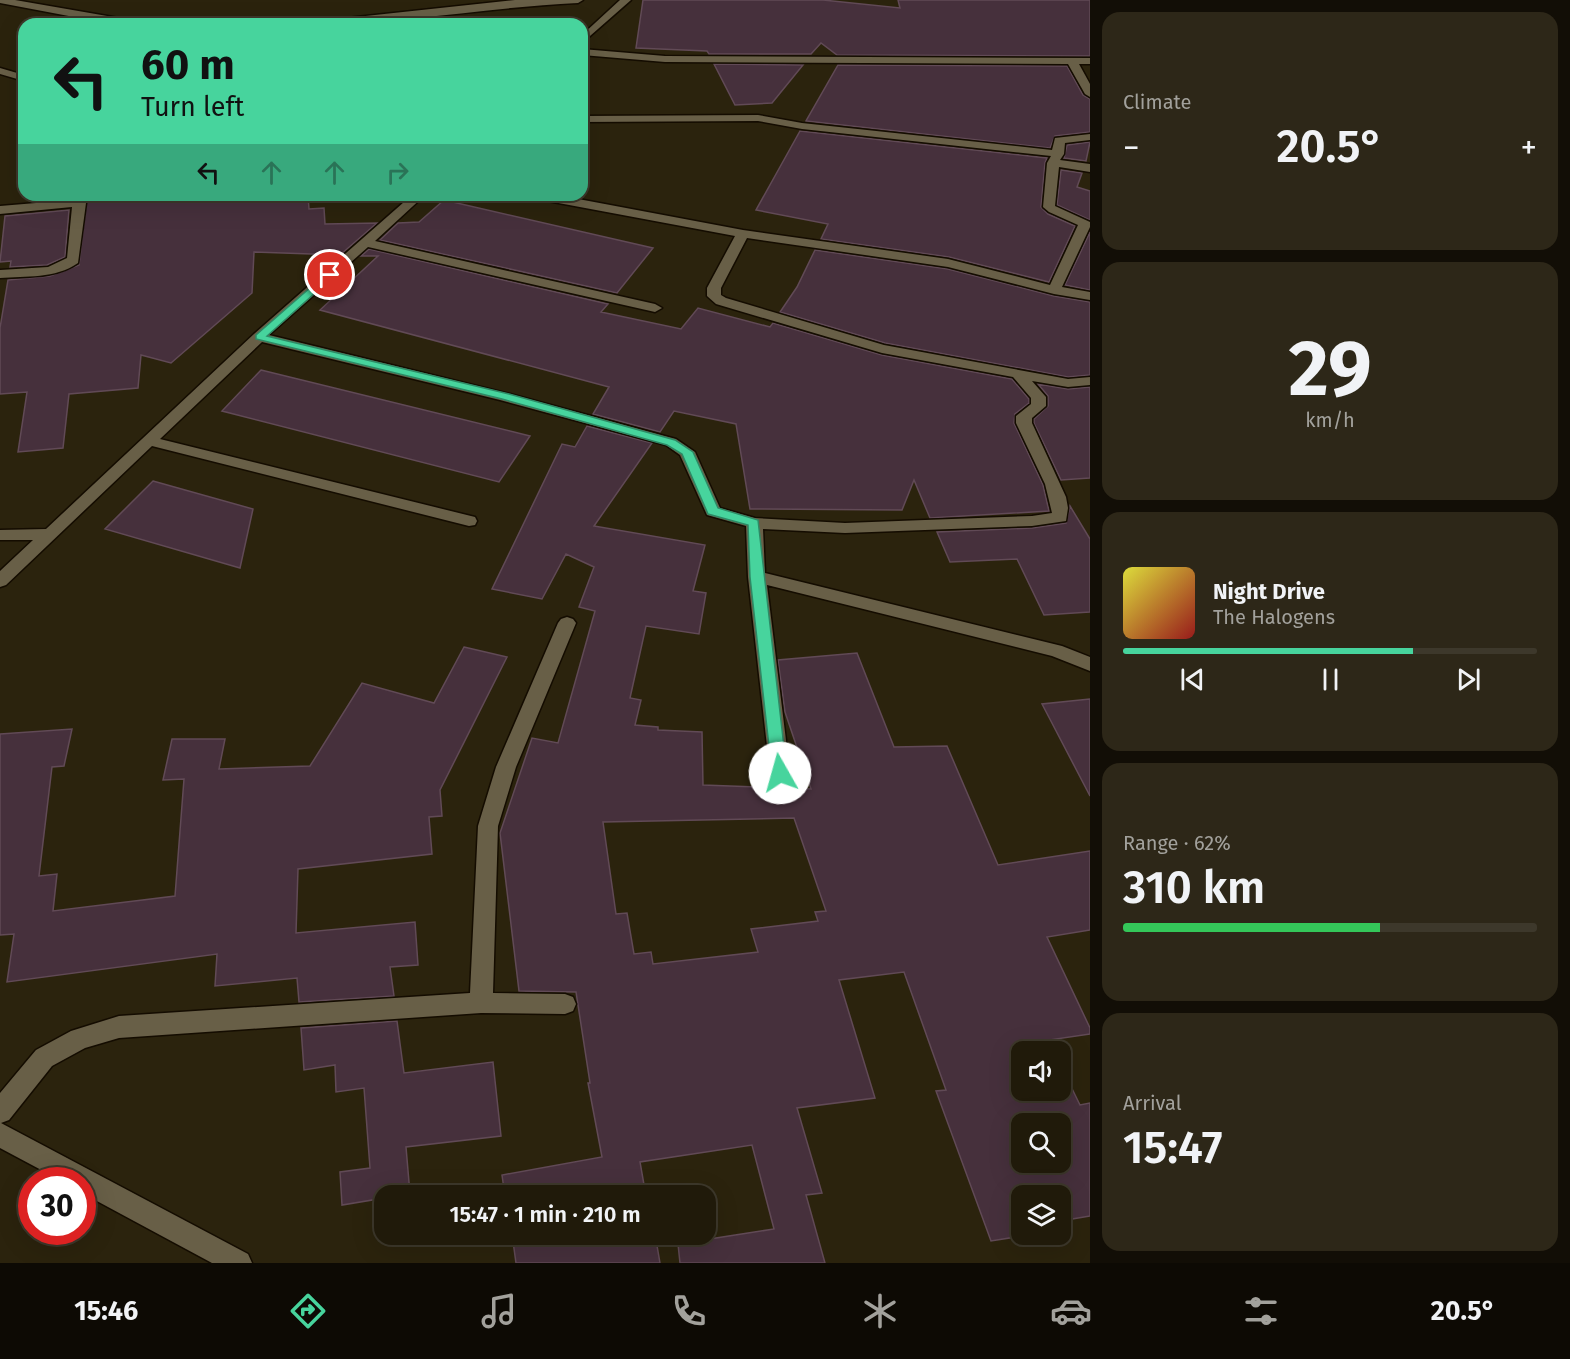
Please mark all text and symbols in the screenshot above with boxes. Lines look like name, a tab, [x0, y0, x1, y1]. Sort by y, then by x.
text: 60 m	[141, 40, 235, 90]
icon: left	[42, 42, 120, 120]
text: Climate	[1123, 90, 1191, 114]
text: Turn left	[141, 91, 244, 123]
text: 20.5°	[1276, 120, 1384, 174]
text: −	[1123, 128, 1140, 168]
text: +	[1521, 128, 1537, 168]
icon: left	[192, 156, 225, 189]
icon: ahead	[255, 156, 288, 189]
icon: ahead	[318, 156, 351, 189]
icon: right	[381, 156, 414, 189]
pin	[304, 249, 355, 300]
icon: arrive	[313, 258, 346, 291]
text: 29	[1288, 322, 1372, 416]
text: km/h	[1305, 408, 1355, 432]
text: Night Drive	[1213, 578, 1325, 605]
text: The Halogens	[1213, 605, 1335, 629]
icon: previous	[1176, 663, 1209, 696]
icon: pause	[1314, 663, 1347, 696]
icon: next	[1452, 663, 1485, 696]
position arrow	[748, 741, 812, 805]
text: Range · 62%	[1123, 831, 1231, 855]
text: 310 km	[1123, 861, 1265, 915]
map controls	[1011, 1041, 1071, 1245]
button: sound	[1011, 1041, 1071, 1101]
text: Arrival	[1123, 1091, 1182, 1115]
button: search	[1011, 1113, 1071, 1173]
text: 15:47	[1123, 1121, 1222, 1175]
speed limit sign: 30	[18, 1167, 96, 1245]
button: layers	[1011, 1185, 1071, 1245]
text: 15:47 · 1 min · 210 m	[449, 1201, 641, 1228]
icon: directions	[287, 1290, 329, 1332]
icon: music	[478, 1290, 520, 1332]
icon: phone	[668, 1290, 710, 1332]
icon: climate	[859, 1290, 901, 1332]
icon: car	[1050, 1290, 1092, 1332]
icon: filters	[1240, 1290, 1282, 1332]
text: 15:46	[74, 1295, 138, 1327]
text: 20.5°	[1431, 1295, 1496, 1327]

